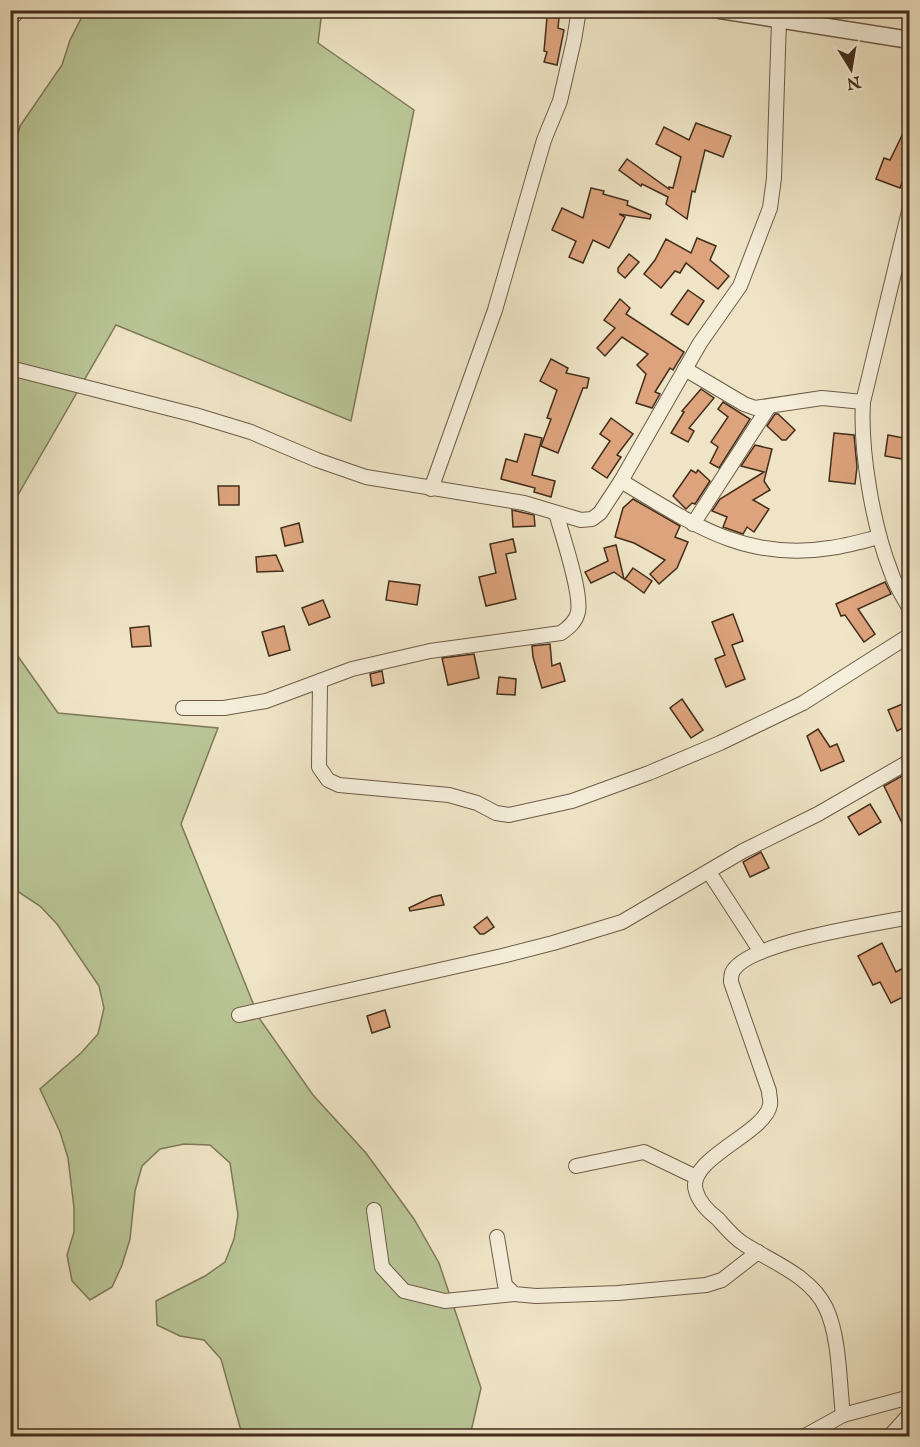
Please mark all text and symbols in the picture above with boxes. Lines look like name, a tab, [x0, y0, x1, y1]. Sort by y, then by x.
north arrow	[821, 39, 881, 99]
text: N	[845, 70, 863, 93]

